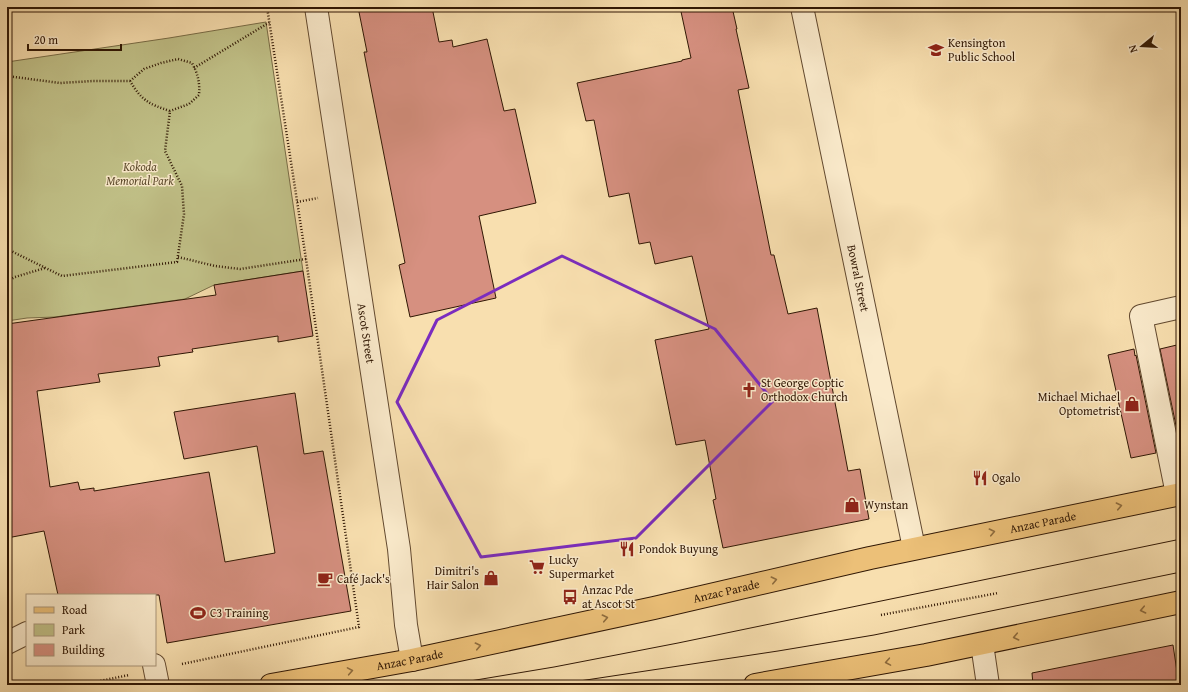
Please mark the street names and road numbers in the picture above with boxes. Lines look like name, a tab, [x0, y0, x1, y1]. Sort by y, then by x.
street label: Bowral Street	[843, 243, 874, 314]
street label: Ascot Street	[353, 302, 380, 365]
street label: Anzac Parade	[1008, 507, 1078, 537]
street label: Anzac Parade	[691, 575, 761, 607]
street label: Anzac Parade	[375, 644, 445, 674]

